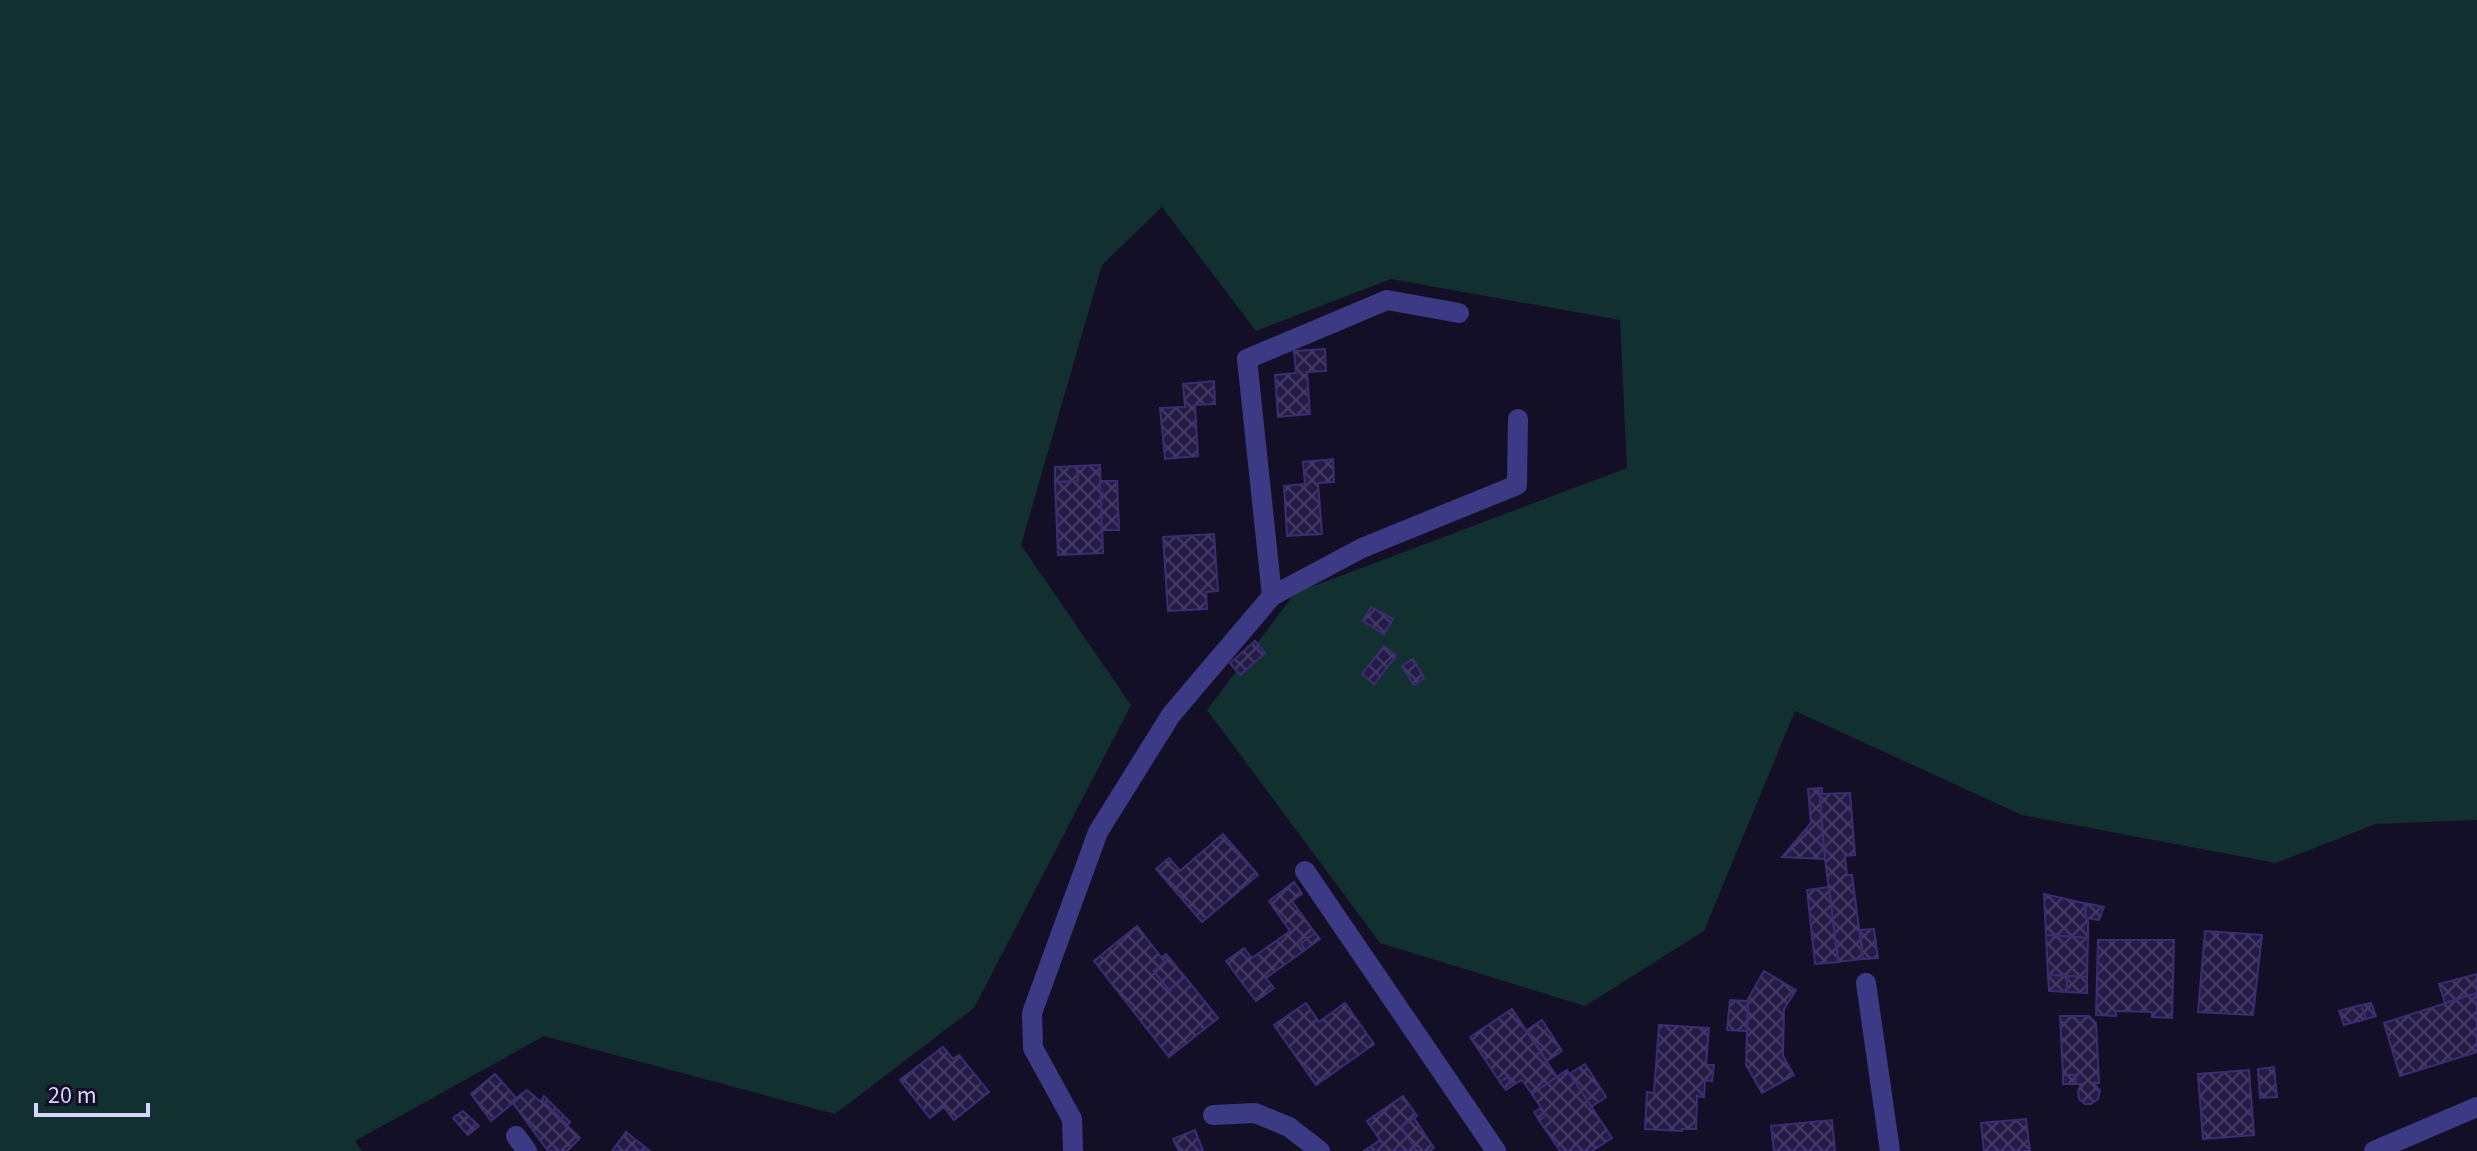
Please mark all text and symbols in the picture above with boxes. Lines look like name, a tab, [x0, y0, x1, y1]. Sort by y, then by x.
scale bar	[36, 1067, 148, 1117]
text: 20 m	[48, 1078, 97, 1113]

